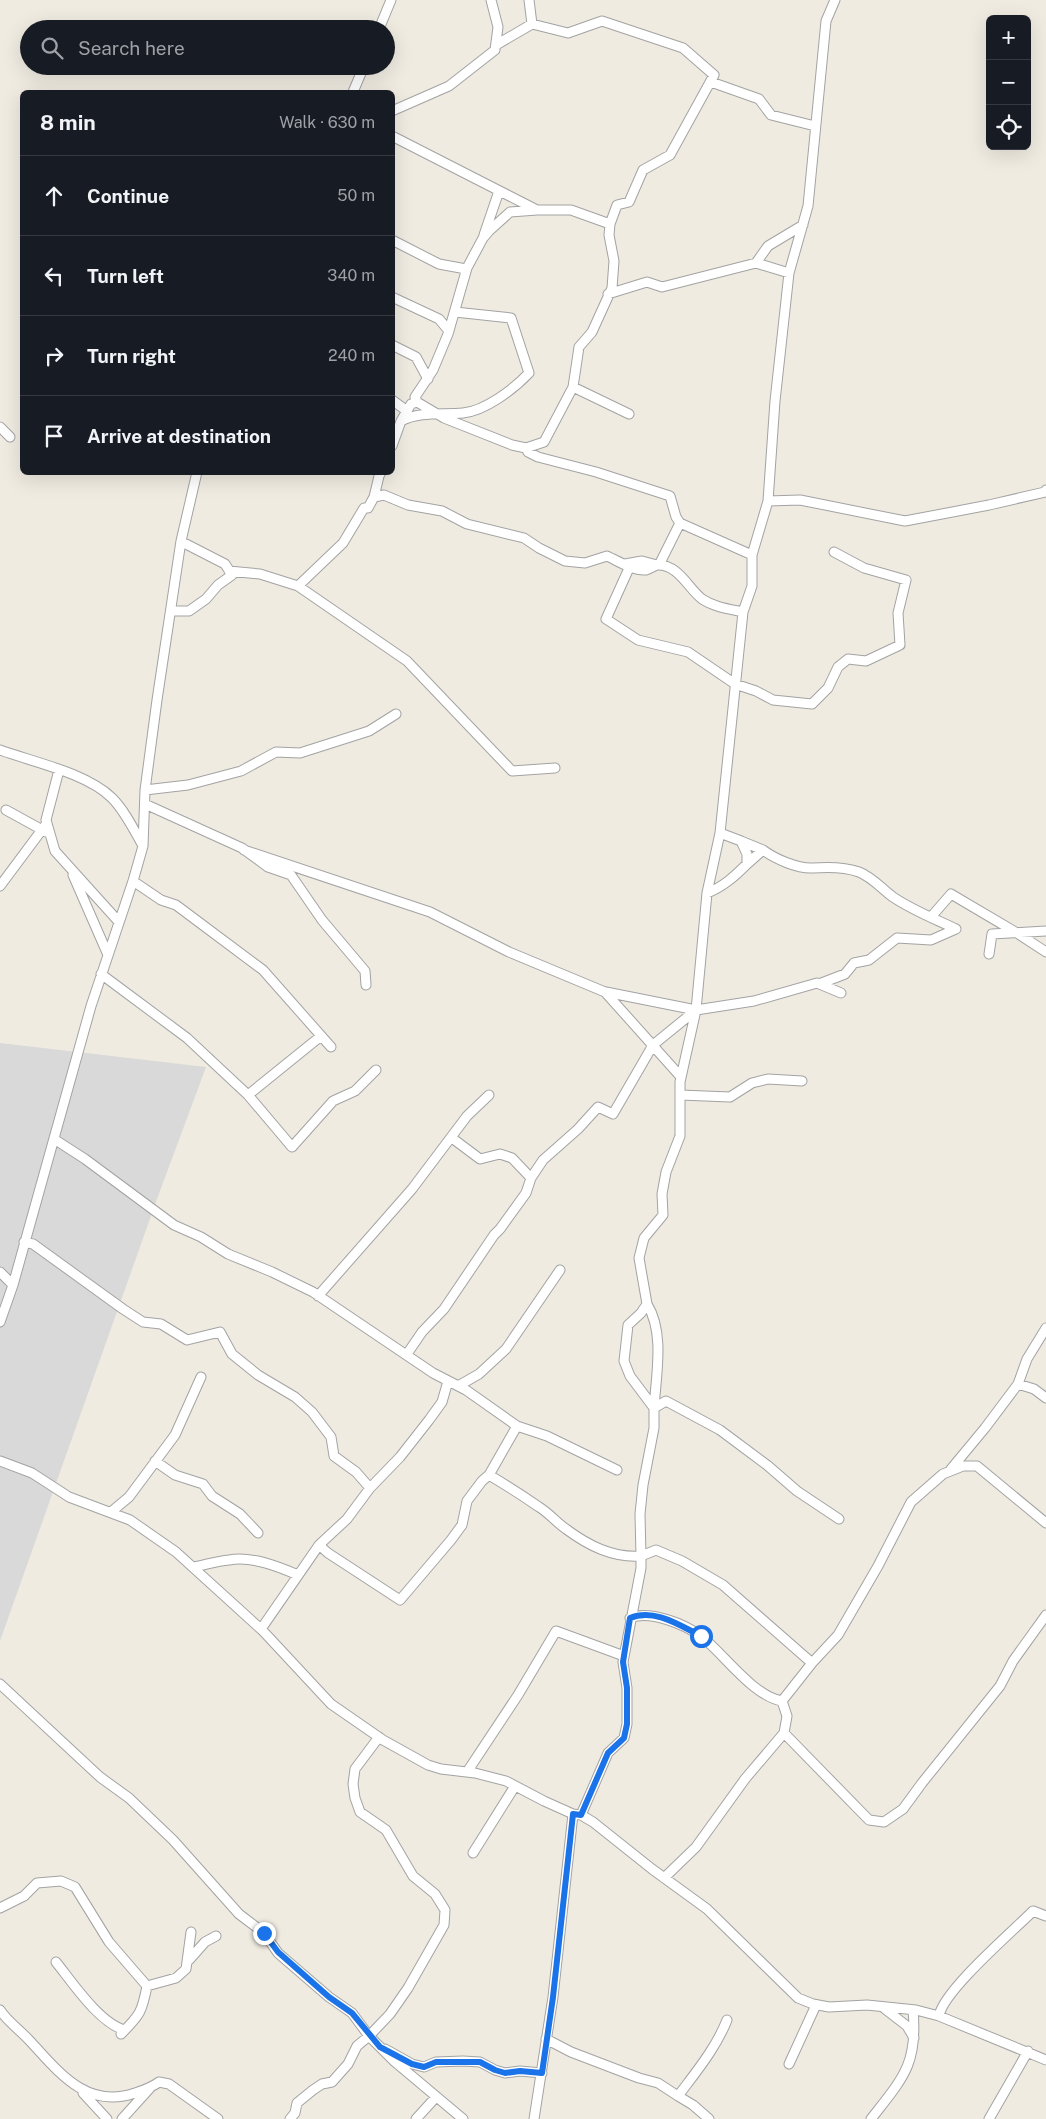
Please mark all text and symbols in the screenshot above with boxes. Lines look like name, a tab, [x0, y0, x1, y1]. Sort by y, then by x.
map controls	[986, 15, 1031, 150]
button: +	[986, 15, 1031, 60]
search box	[20, 20, 395, 75]
icon: search	[38, 34, 66, 62]
text: Search here	[78, 37, 185, 59]
button: −	[986, 60, 1031, 105]
button: locate	[986, 105, 1031, 150]
text: 8 min	[40, 110, 96, 135]
text: Walk · 630 m	[279, 113, 375, 132]
icon: ahead	[40, 182, 68, 210]
text: Continue	[87, 185, 169, 207]
text: 50 m	[337, 186, 375, 205]
icon: left	[40, 262, 68, 290]
text: Turn left	[87, 265, 164, 287]
text: 340 m	[327, 266, 375, 285]
icon: right	[40, 342, 68, 370]
text: Turn right	[87, 345, 176, 367]
text: 240 m	[328, 346, 375, 365]
icon: arrive	[40, 422, 68, 450]
text: Arrive at destination	[87, 425, 271, 447]
route start	[690, 1625, 713, 1648]
route end	[253, 1922, 276, 1945]

